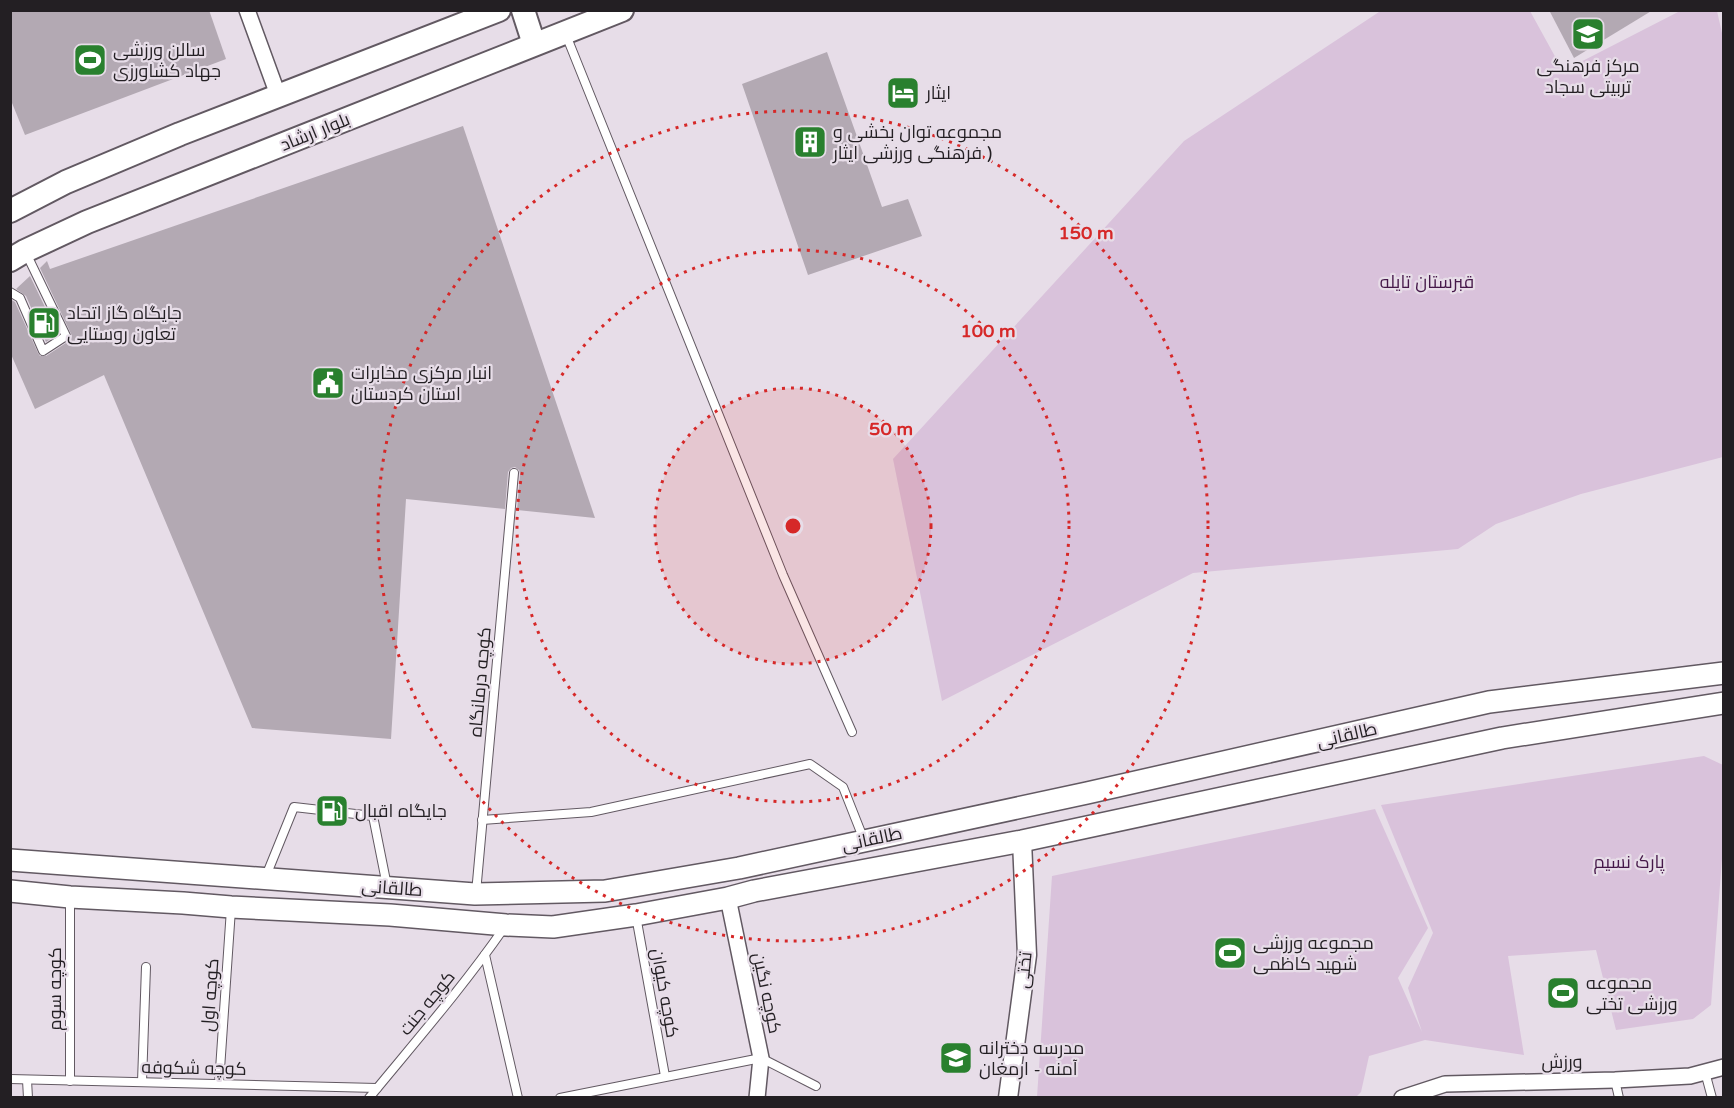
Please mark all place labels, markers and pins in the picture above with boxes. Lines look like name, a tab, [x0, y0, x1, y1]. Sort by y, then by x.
school or university icon: مرکز فرهنگی تربیتی سجاد	[1570, 16, 1606, 52]
place label: سالن ورزشی جهاد کشاورزی	[113, 39, 221, 82]
sports icon: سالن ورزشی جهاد کشاورزی	[72, 42, 108, 78]
place label: مرکز فرهنگی تربیتی سجاد	[1537, 55, 1639, 98]
hotel icon: ایثار	[885, 75, 921, 111]
place label: ایثار	[925, 82, 951, 104]
place label: مجموعه توان بخشی و فرهنگی ورزشی ایثار )	[832, 121, 1002, 164]
building icon: مجموعه توان بخشی و فرهنگی ورزشی ایثار )	[792, 124, 828, 160]
place label: جایگاه گاز اتحاد تعاون روستایی	[67, 302, 182, 345]
fuel station icon: جایگاه گاز اتحاد تعاون روستایی	[26, 305, 62, 341]
place label: انبار مرکزی مخابرات استان کردستان	[351, 362, 492, 405]
public building icon: انبار مرکزی مخابرات استان کردستان	[310, 365, 346, 401]
centre of rings	[783, 516, 803, 536]
fuel station icon: جایگاه اقبال	[314, 793, 350, 829]
place label: جایگاه اقبال	[355, 800, 447, 822]
place label: مجموعه ورزشی شهید کاظمی	[1253, 932, 1374, 975]
sports icon: مجموعه ورزشی شهید کاظمی	[1212, 935, 1248, 971]
place label: مجموعه ورزشی تختی	[1586, 972, 1678, 1015]
sports icon: مجموعه ورزشی تختی	[1545, 975, 1581, 1011]
place label: مدرسه دخترانه آمنه - ارمغان	[979, 1037, 1084, 1080]
school or university icon: مدرسه دخترانه آمنه - ارمغان	[938, 1040, 974, 1076]

